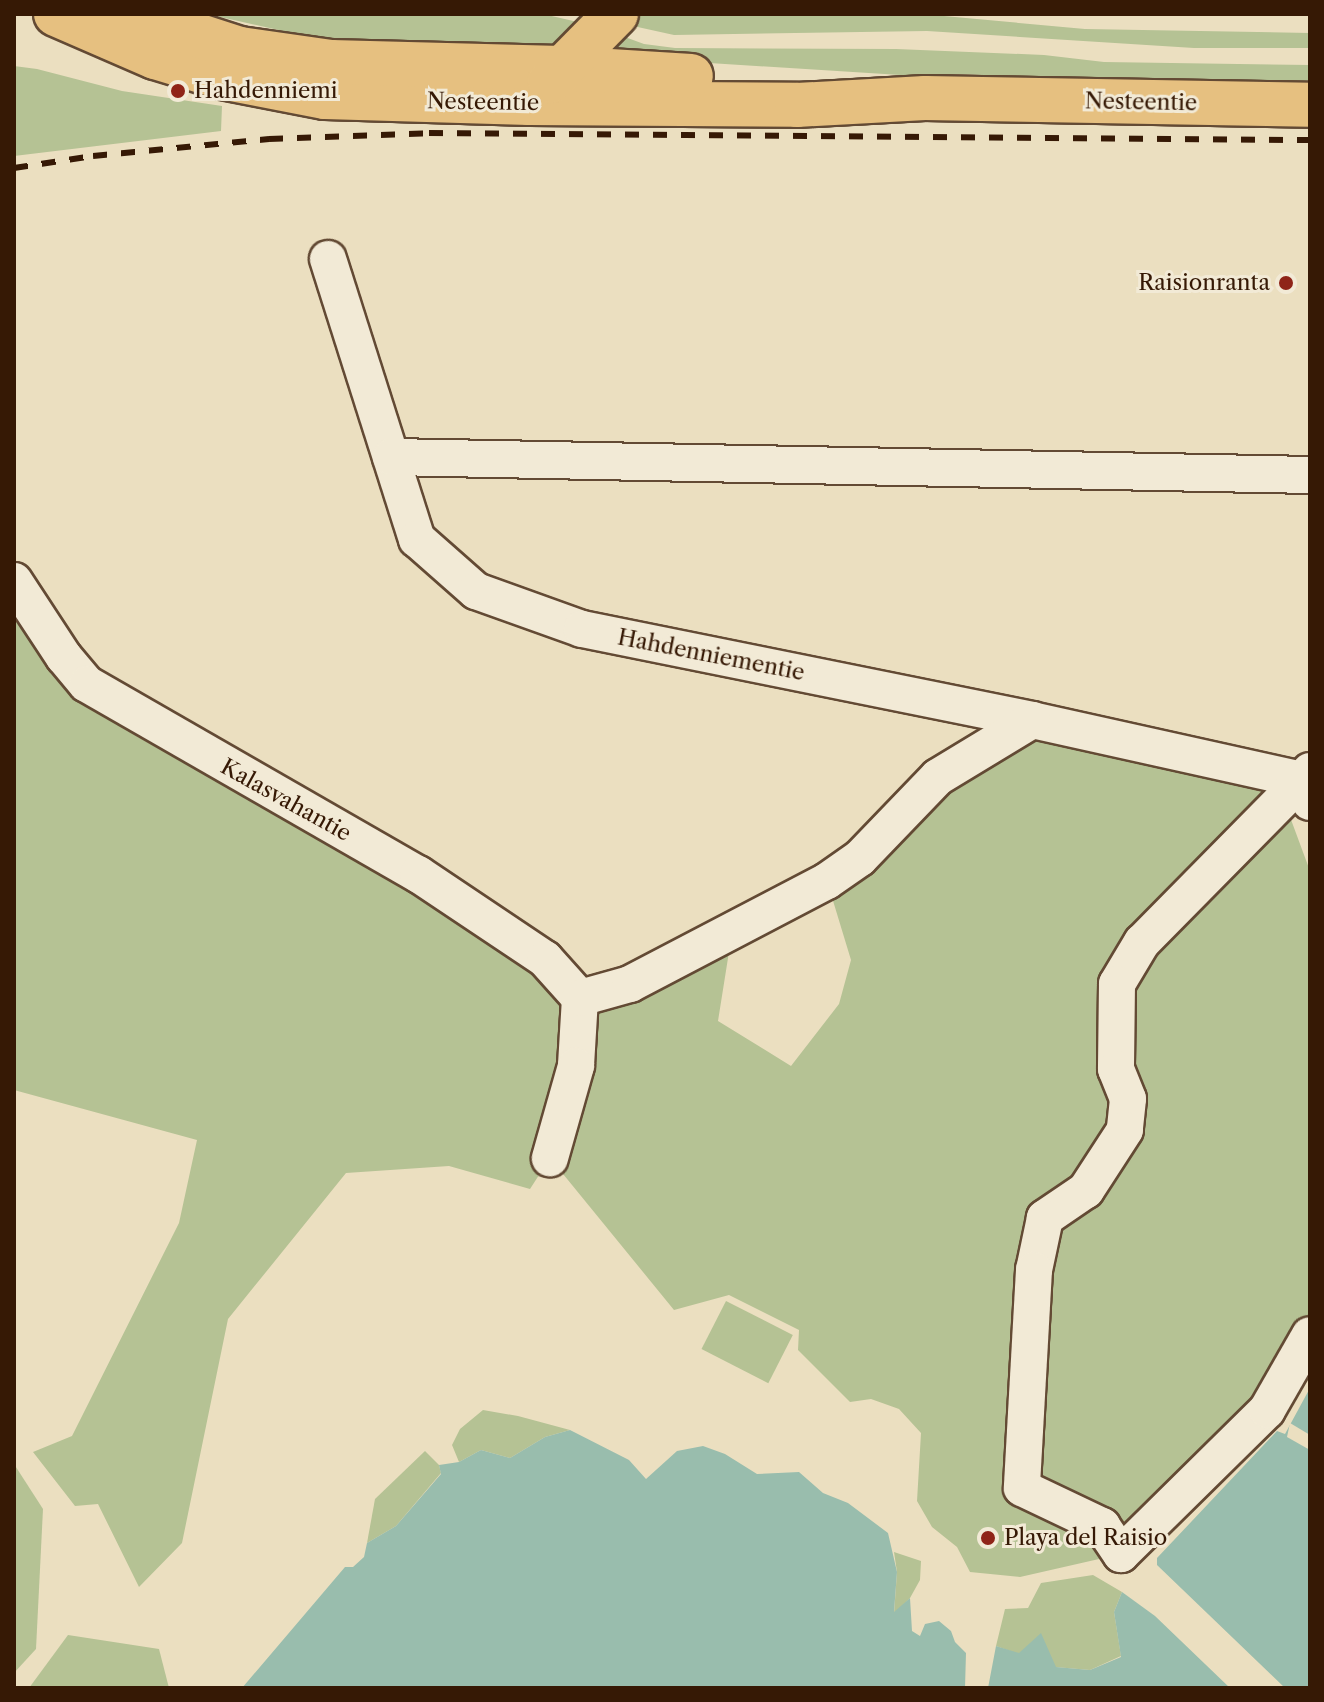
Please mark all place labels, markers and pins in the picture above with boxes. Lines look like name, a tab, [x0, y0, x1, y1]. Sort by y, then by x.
place label: Hahdenniemi	[194, 78, 338, 104]
marker: Hahdenniemi	[169, 82, 187, 100]
place label: Raisionranta	[1138, 270, 1270, 296]
marker: Raisionranta	[1277, 274, 1295, 292]
place label: Playa del Raisio	[1004, 1525, 1168, 1551]
marker: Playa del Raisio	[979, 1529, 997, 1547]

